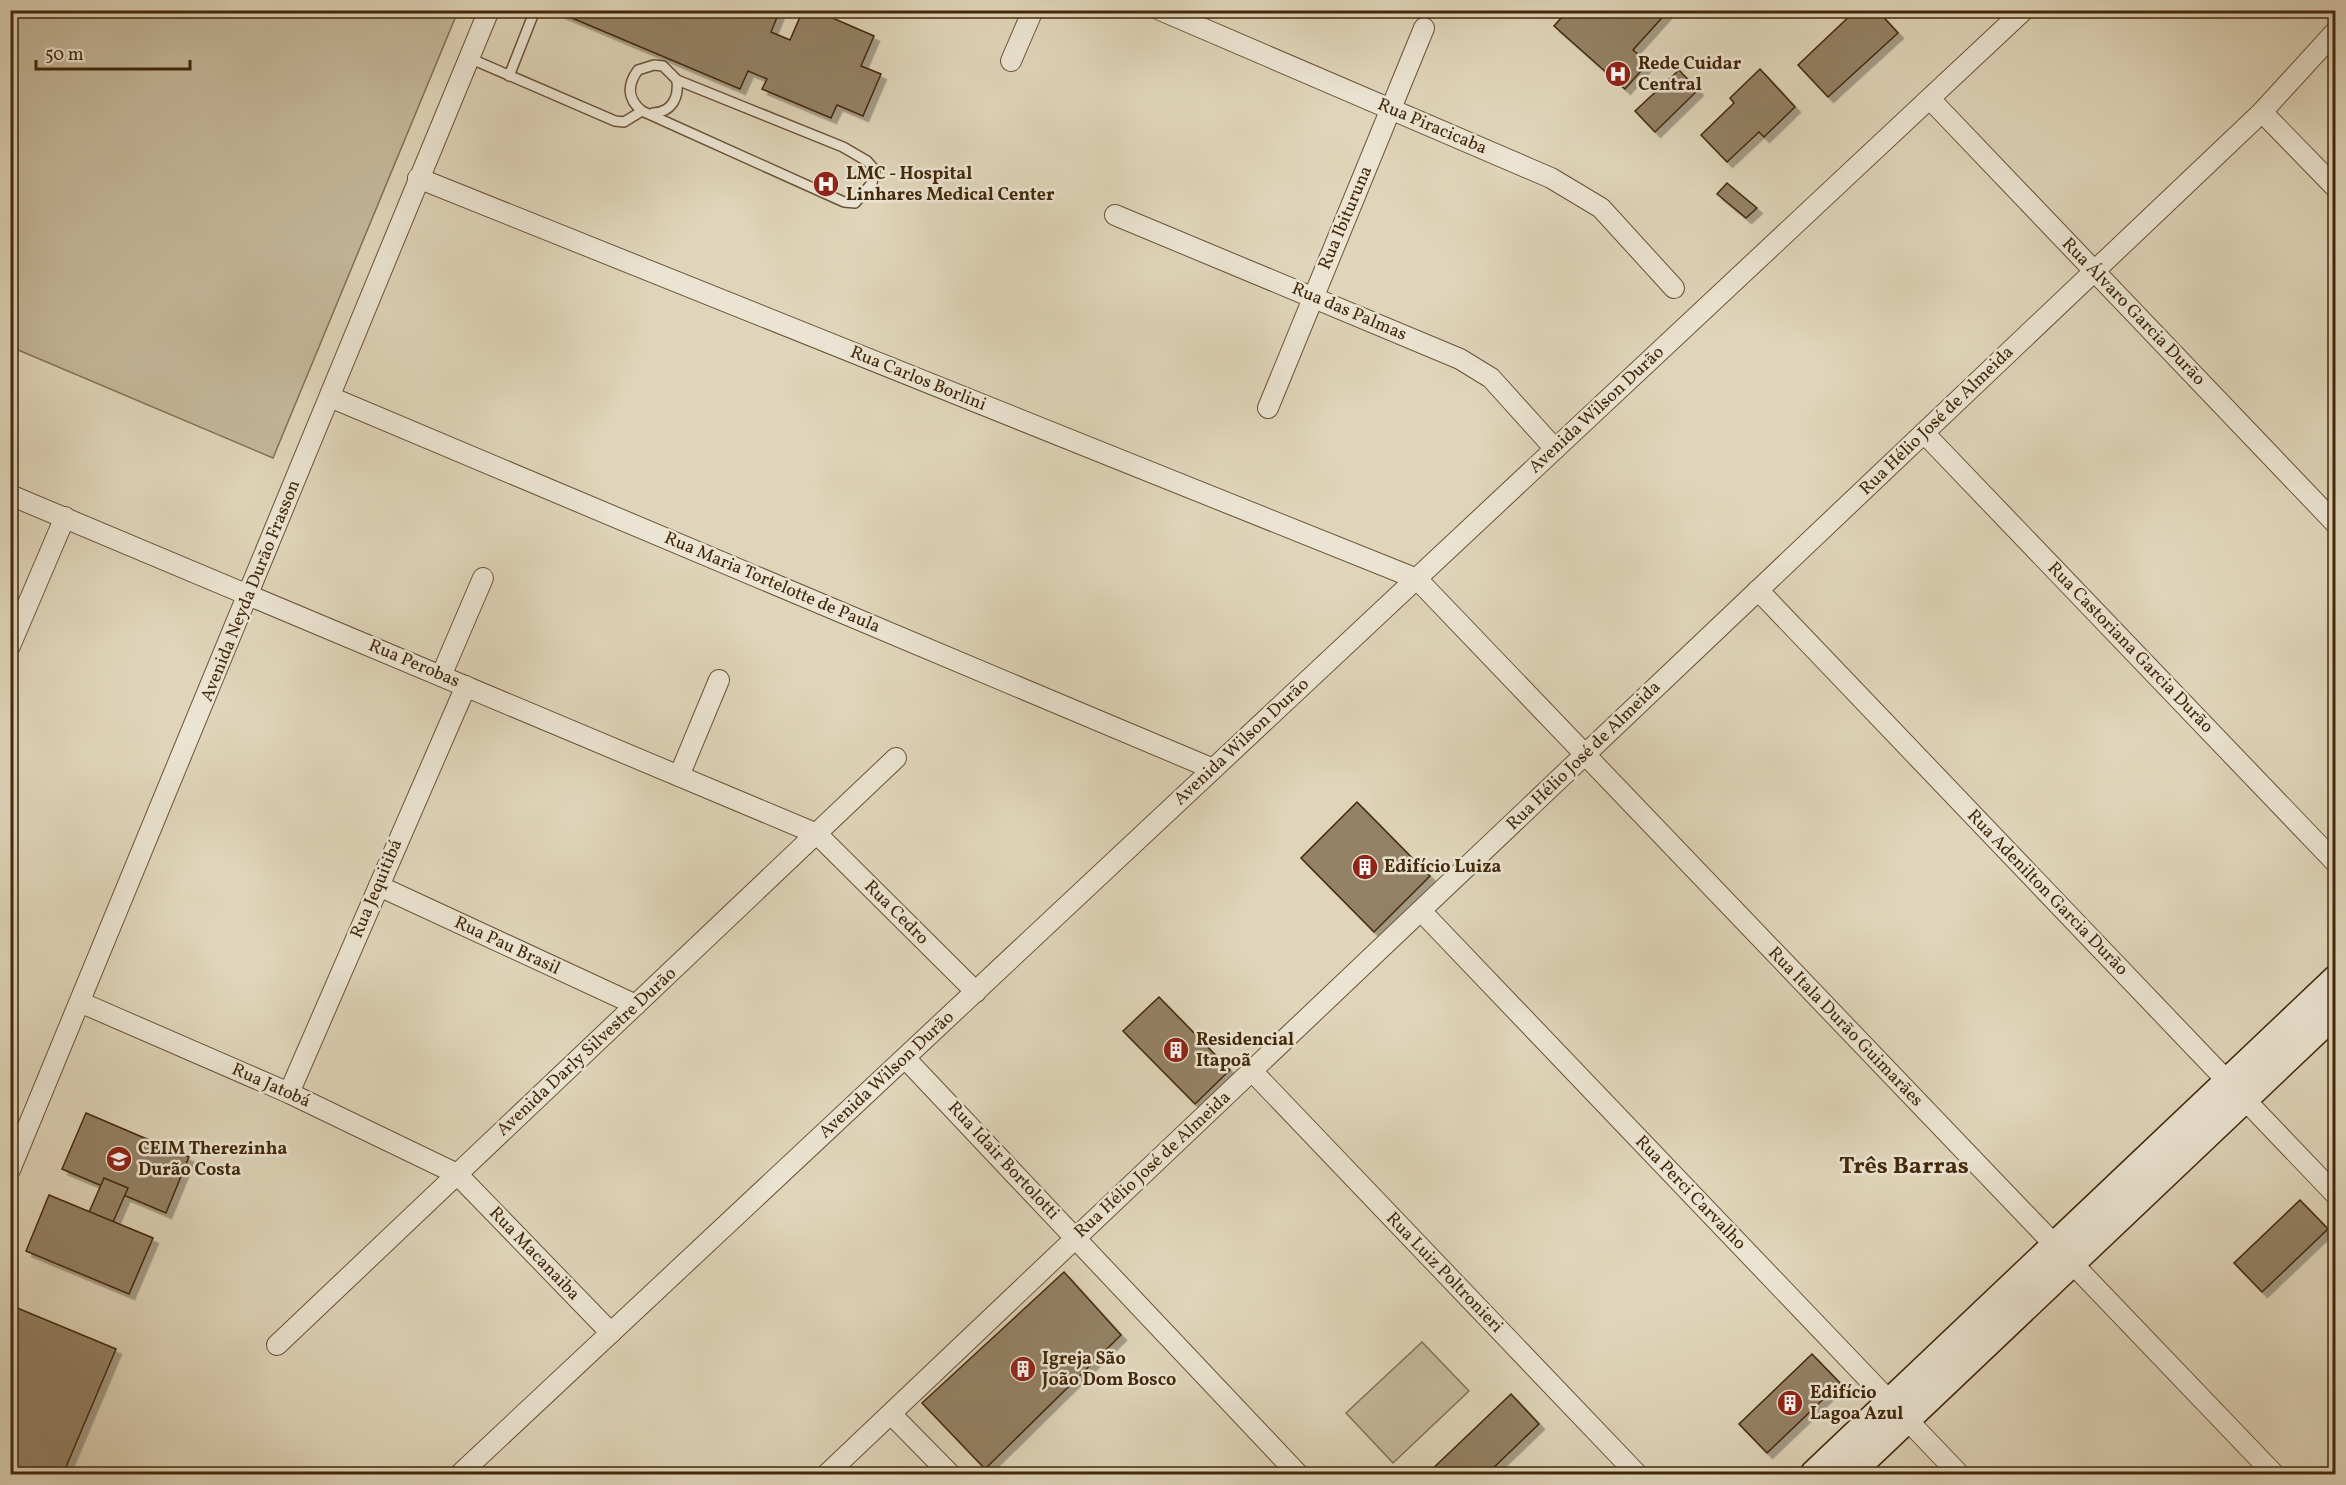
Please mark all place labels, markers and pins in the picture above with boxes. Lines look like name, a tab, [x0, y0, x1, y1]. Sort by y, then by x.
place label: Rede Cuidar Central	[1638, 52, 1742, 98]
hospital icon: Rede Cuidar Central	[1603, 59, 1633, 89]
place label: LMC - Hospital Linhares Medical Center	[846, 162, 1055, 208]
hospital icon: LMC - Hospital Linhares Medical Center	[811, 169, 841, 199]
building icon: Edifício Luiza	[1350, 852, 1380, 882]
place label: Edifício Luiza	[1384, 855, 1502, 880]
place label: Residencial Itapoã	[1196, 1028, 1294, 1074]
building icon: Residencial Itapoã	[1161, 1035, 1191, 1065]
place label: CEIM Therezinha Durão Costa	[138, 1137, 287, 1183]
school or university icon: CEIM Therezinha Durão Costa	[104, 1144, 134, 1174]
place label: Igreja São João Dom Bosco	[1041, 1347, 1176, 1393]
building icon: Igreja São João Dom Bosco	[1008, 1354, 1038, 1384]
place label: Edifício Lagoa Azul	[1810, 1381, 1903, 1427]
building icon: Edifício Lagoa Azul	[1775, 1388, 1805, 1418]

